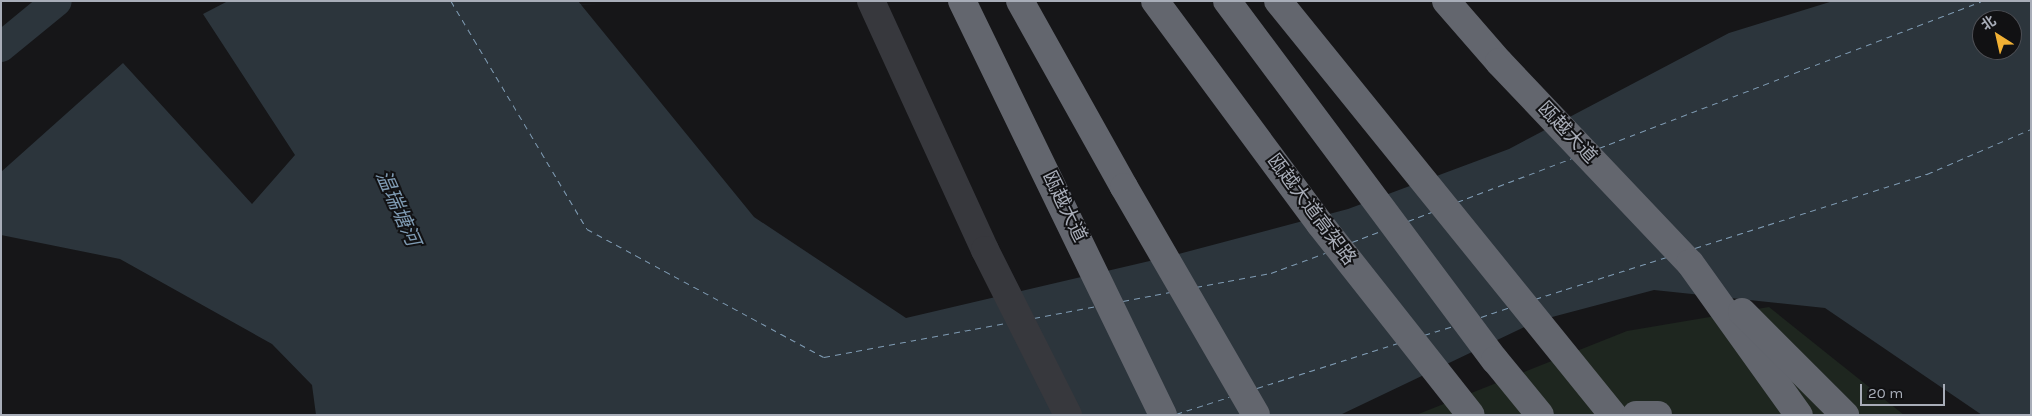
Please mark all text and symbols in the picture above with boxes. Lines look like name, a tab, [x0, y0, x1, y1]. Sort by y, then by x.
north arrow	[1972, 10, 2022, 60]
text: 北	[1978, 12, 1999, 34]
street label: 瓯越大道	[1533, 97, 1601, 169]
street label: 瓯越大道高架路	[1262, 150, 1360, 270]
water label: 温瑞塘河	[371, 167, 425, 249]
street label: 瓯越大道	[1037, 168, 1091, 246]
scale bar	[1862, 374, 1947, 406]
text: 20 m	[1868, 384, 1903, 402]

